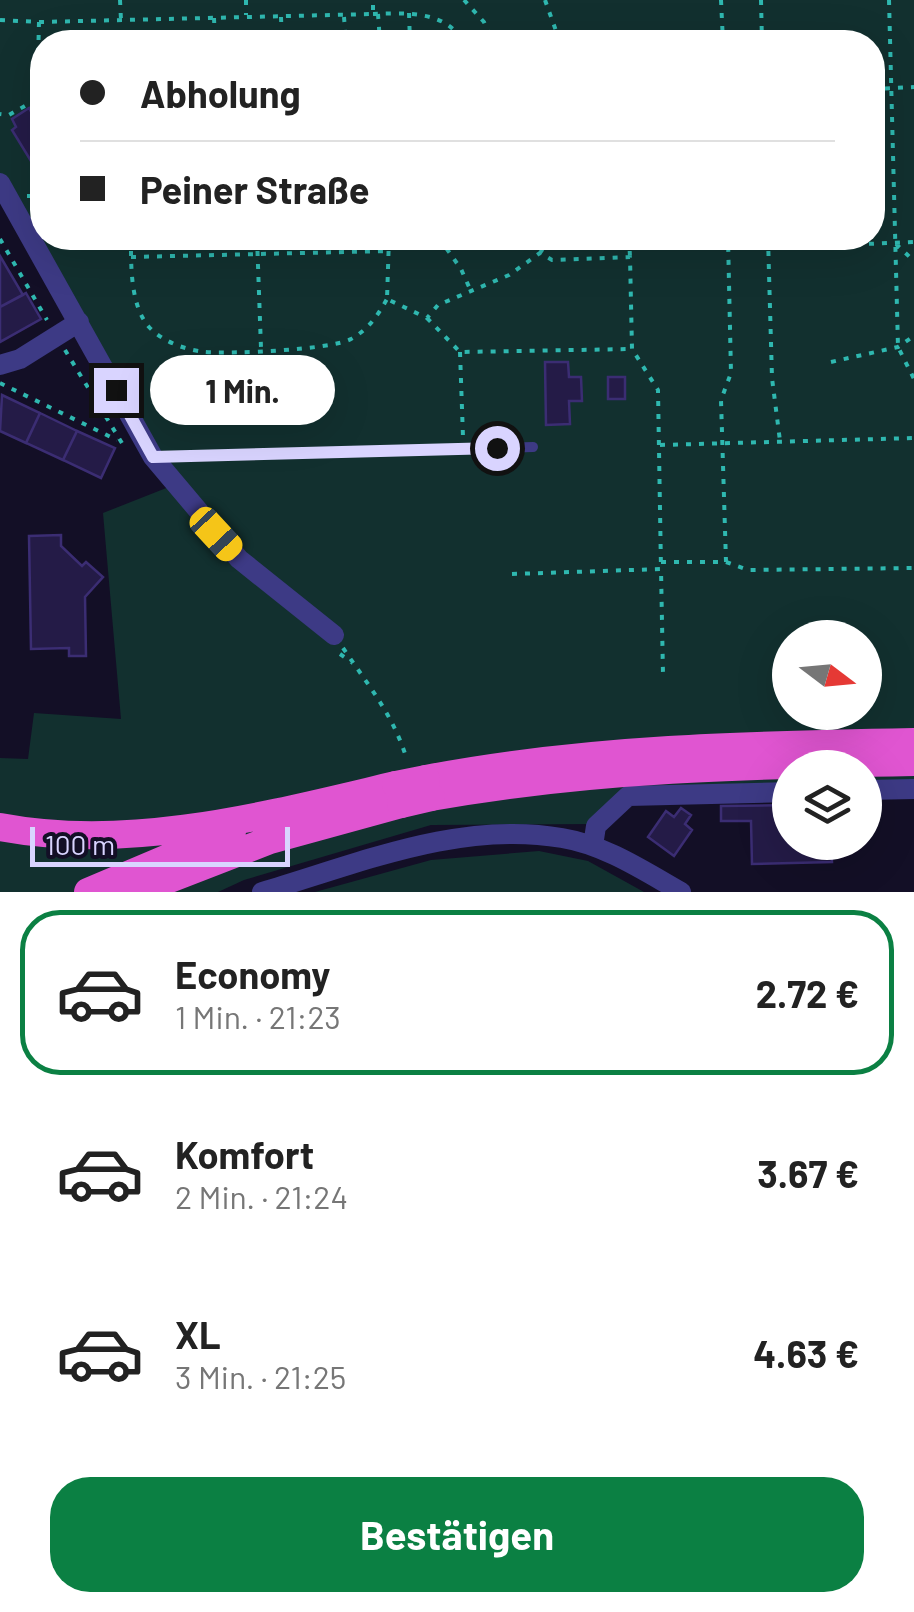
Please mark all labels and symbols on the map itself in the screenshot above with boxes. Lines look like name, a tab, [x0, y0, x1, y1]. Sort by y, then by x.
callout: 1 Min.	[151, 355, 336, 425]
route end	[94, 368, 139, 413]
route start	[475, 426, 520, 471]
car	[185, 502, 247, 566]
north arrow	[772, 620, 882, 730]
scale bar	[30, 822, 290, 866]

